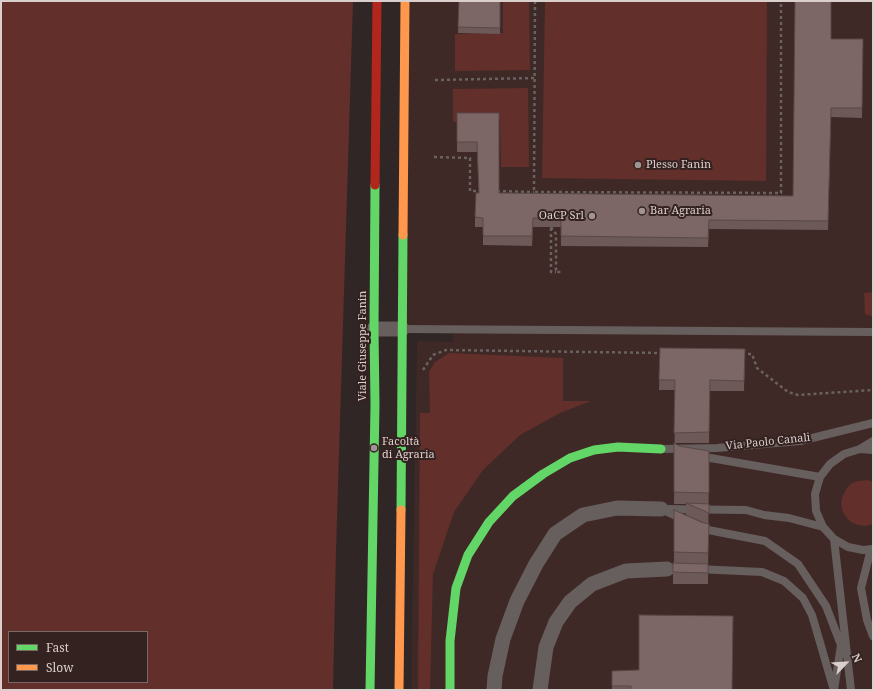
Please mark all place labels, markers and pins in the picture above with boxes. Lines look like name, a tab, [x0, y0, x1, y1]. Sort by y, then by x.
place label: Plesso Fanin	[646, 158, 711, 172]
marker: Plesso Fanin	[633, 160, 643, 170]
place label: Bar Agraria	[650, 204, 711, 218]
marker: Bar Agraria	[637, 206, 647, 216]
place label: OaCP Srl	[539, 209, 584, 223]
marker: OaCP Srl	[587, 211, 597, 221]
place label: Facoltà di Agraria	[382, 435, 435, 461]
marker: Facoltà di Agraria	[369, 443, 379, 453]

